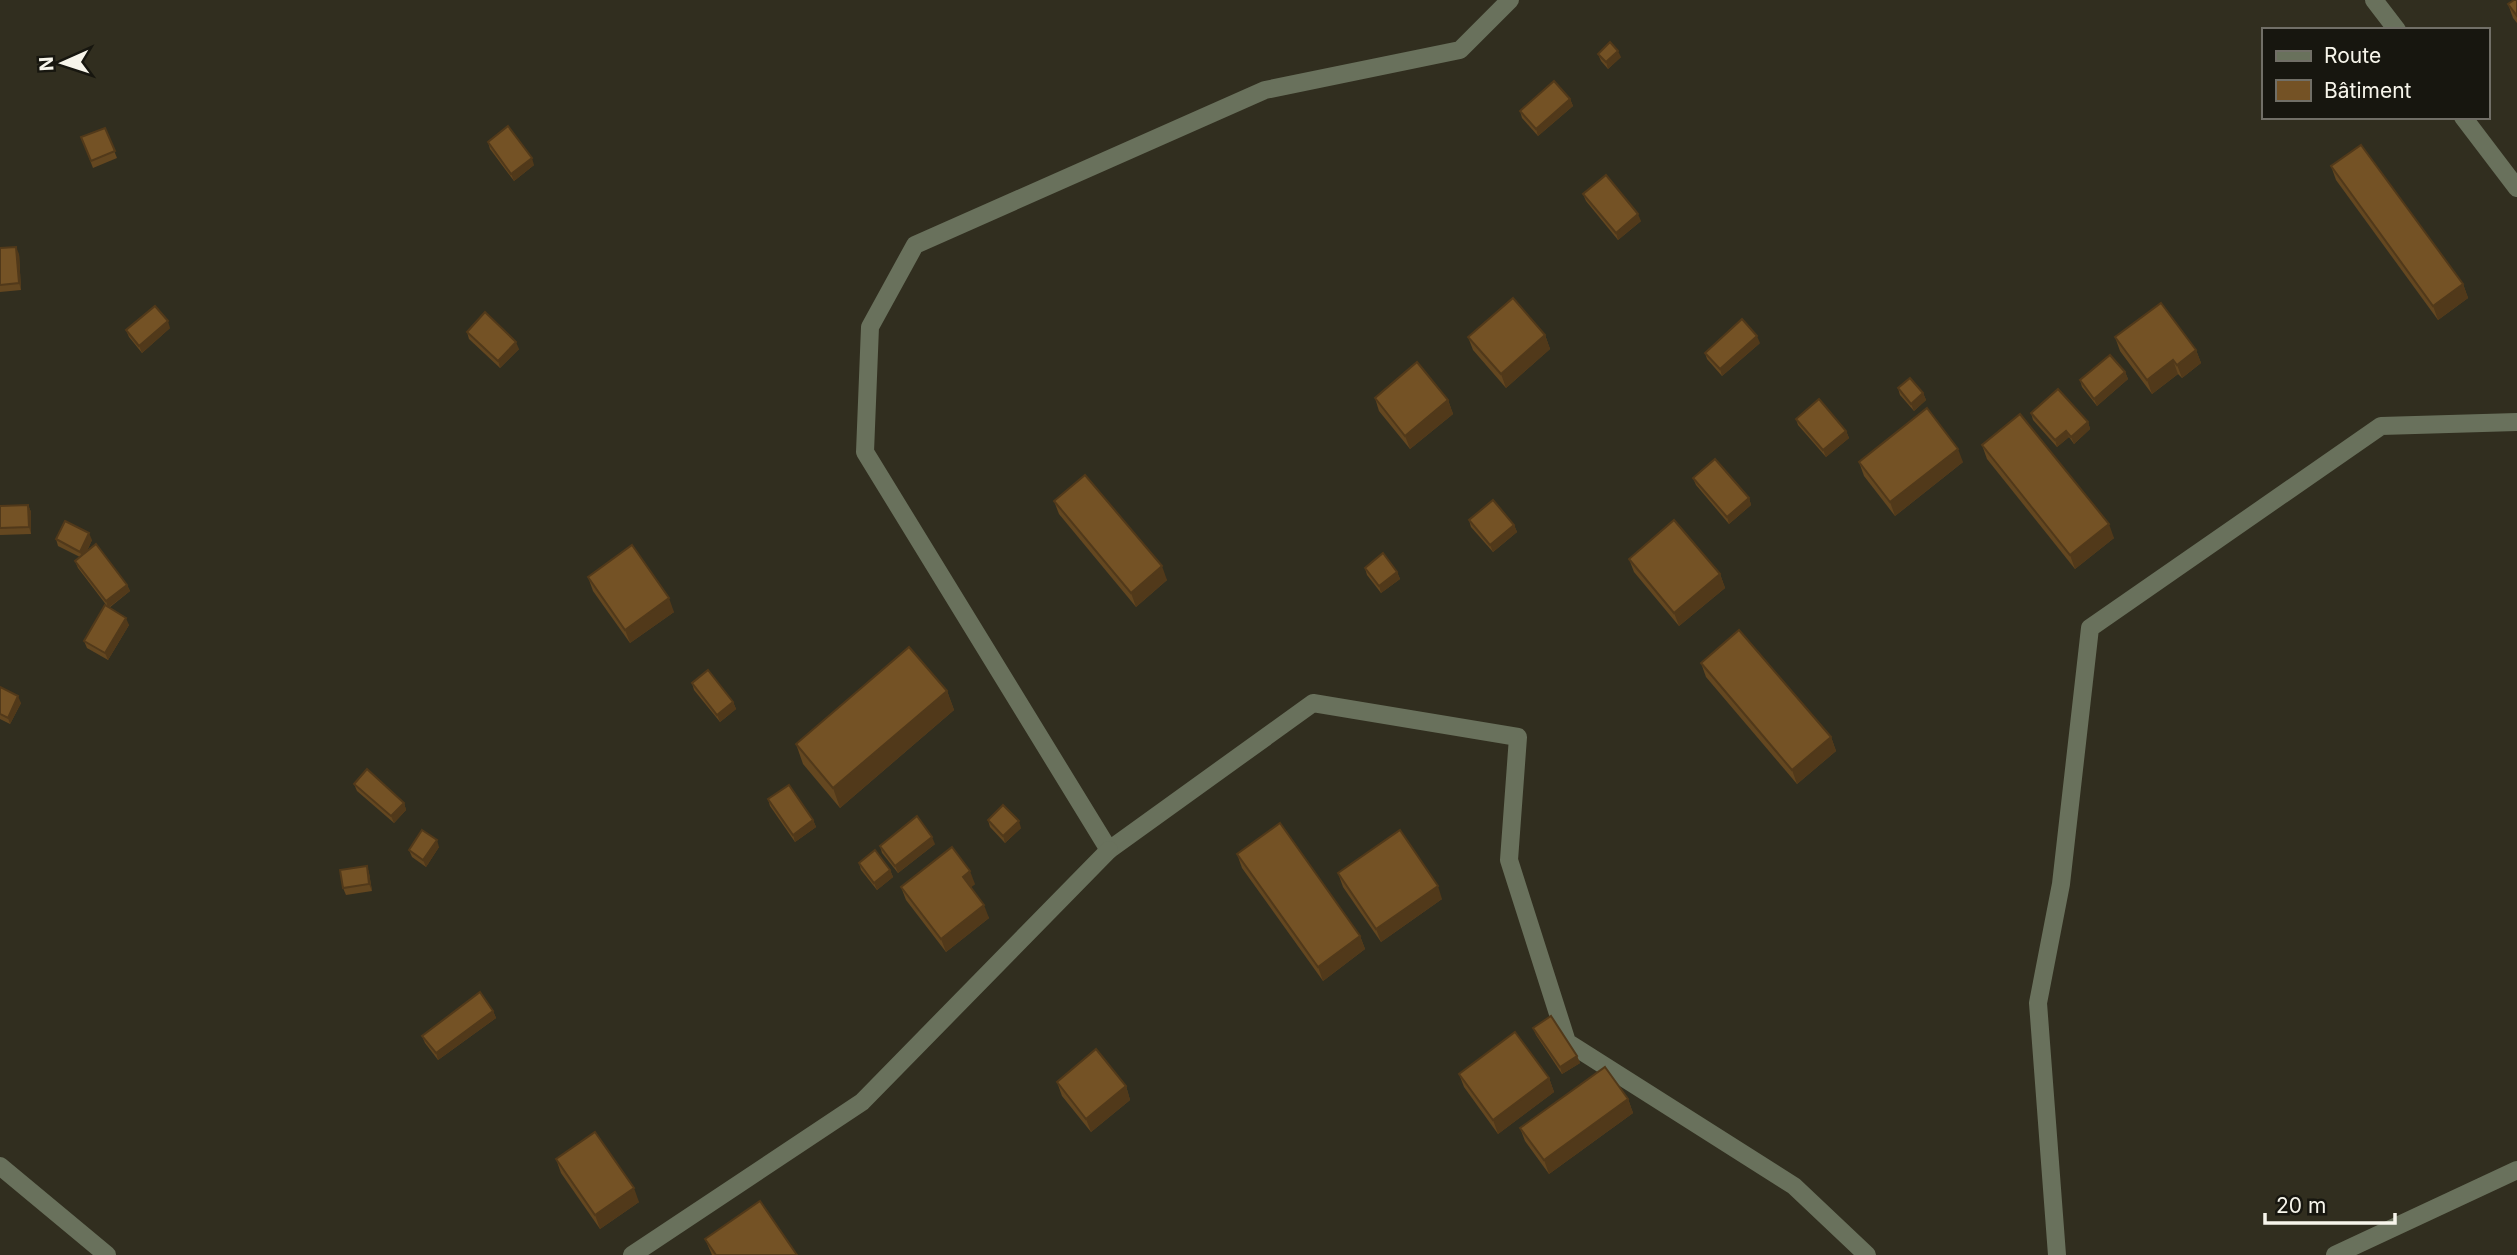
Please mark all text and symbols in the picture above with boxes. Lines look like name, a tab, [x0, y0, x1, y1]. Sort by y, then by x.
north arrow	[28, 28, 98, 98]
legend	[2262, 28, 2489, 119]
text: Route	[2324, 43, 2381, 68]
text: N	[35, 56, 58, 72]
text: Bâtiment	[2324, 78, 2412, 103]
scale bar	[2265, 1182, 2394, 1226]
text: 20 m	[2276, 1193, 2326, 1218]

